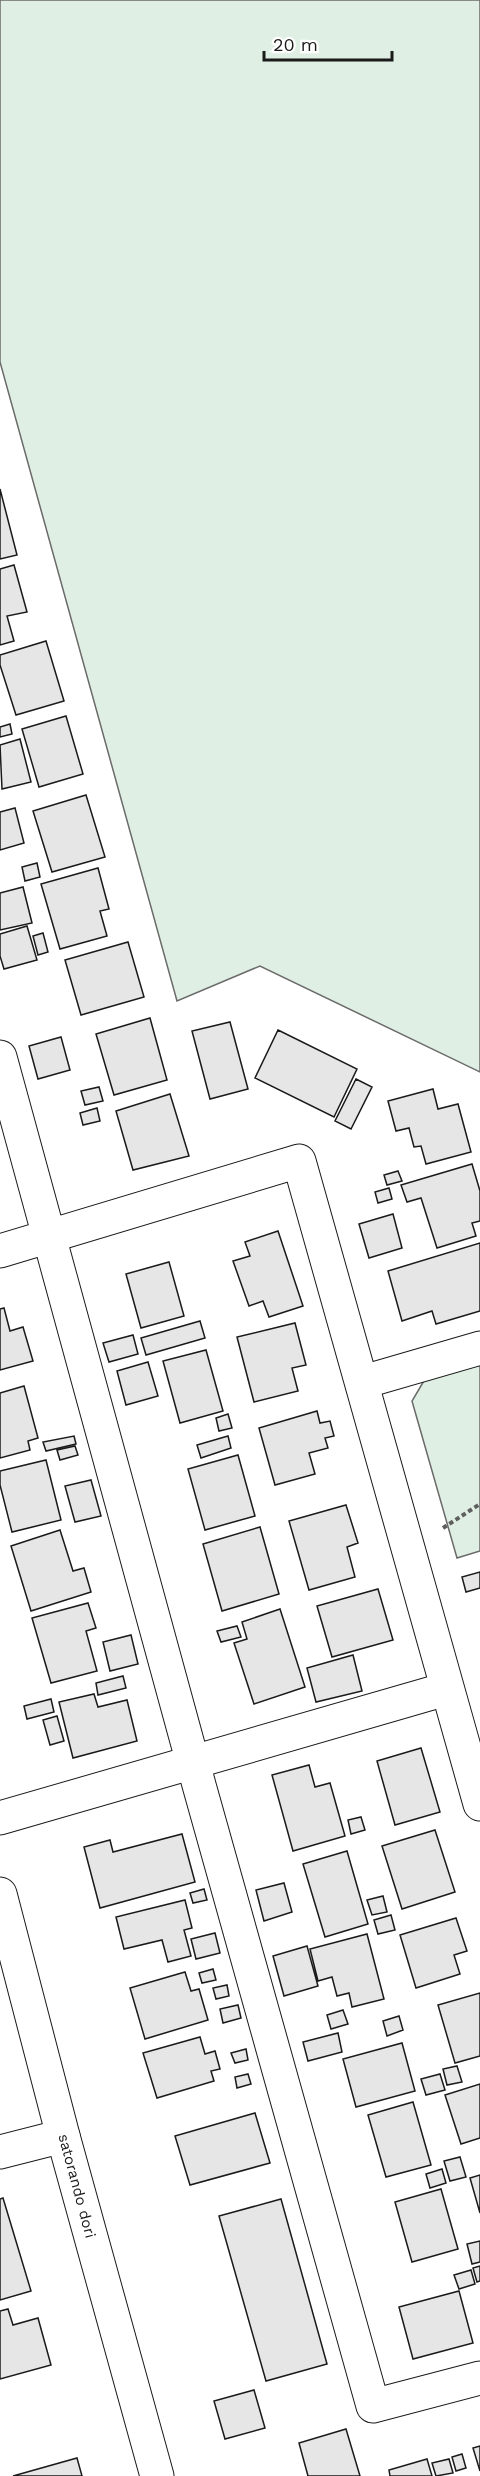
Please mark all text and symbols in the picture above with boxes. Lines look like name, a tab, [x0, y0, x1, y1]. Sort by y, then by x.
scale bar	[264, 24, 392, 62]
text: 20 m	[273, 34, 318, 55]
street label: satorando dori	[54, 2132, 100, 2240]

